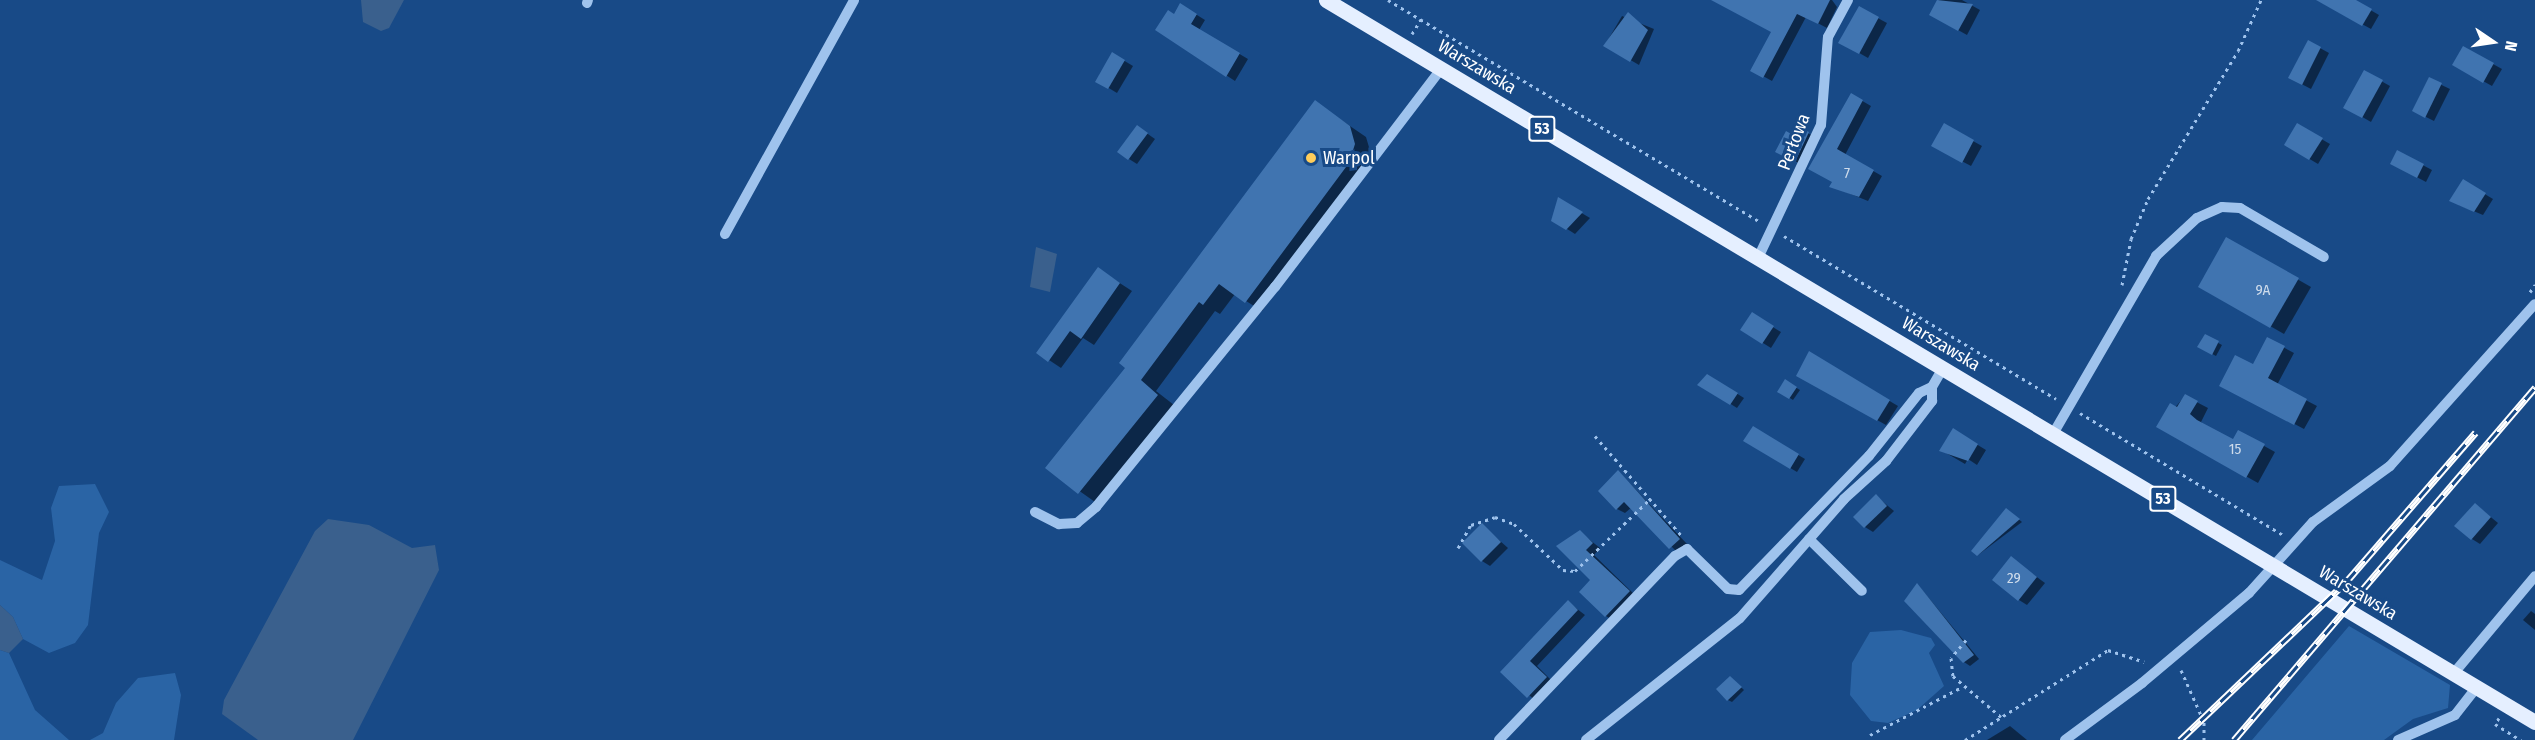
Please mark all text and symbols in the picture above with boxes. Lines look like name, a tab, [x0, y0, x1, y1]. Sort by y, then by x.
north arrow	[2463, 12, 2523, 72]
street label: Warszawska	[1434, 35, 1520, 99]
text: N	[2501, 39, 2521, 53]
street label: Perłowa	[1773, 111, 1815, 173]
road number: 53	[1527, 116, 1557, 142]
place label: Warpol	[1323, 147, 1375, 169]
marker: Warpol	[1304, 151, 1318, 165]
house number: 7	[1844, 165, 1850, 183]
house number: 9A	[2255, 282, 2271, 300]
street label: Warszawska	[1898, 312, 1984, 376]
house number: 15	[2229, 441, 2241, 459]
road number: 53	[2148, 486, 2178, 512]
street label: Warszawska	[2315, 561, 2401, 625]
house number: 29	[2007, 570, 2021, 588]

